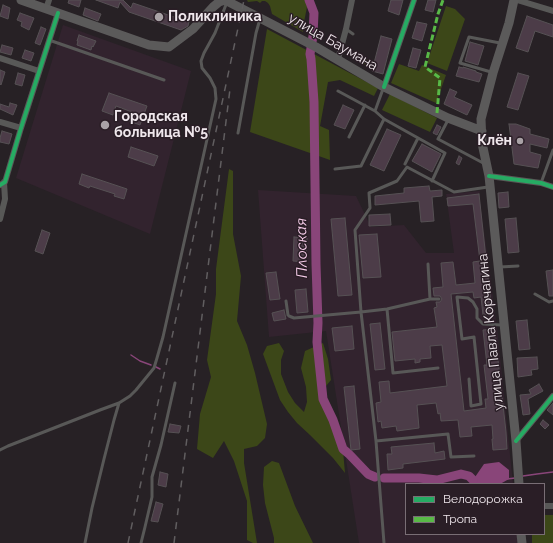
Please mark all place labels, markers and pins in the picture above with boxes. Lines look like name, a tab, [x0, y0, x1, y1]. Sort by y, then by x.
place label: Поликлиника	[168, 9, 261, 25]
marker: Поликлиника	[153, 11, 165, 23]
place label: Городская больница №5	[114, 109, 208, 142]
marker: Городская больница №5	[99, 119, 111, 131]
place label: Клён	[477, 133, 512, 149]
marker: Клён	[515, 136, 525, 146]

